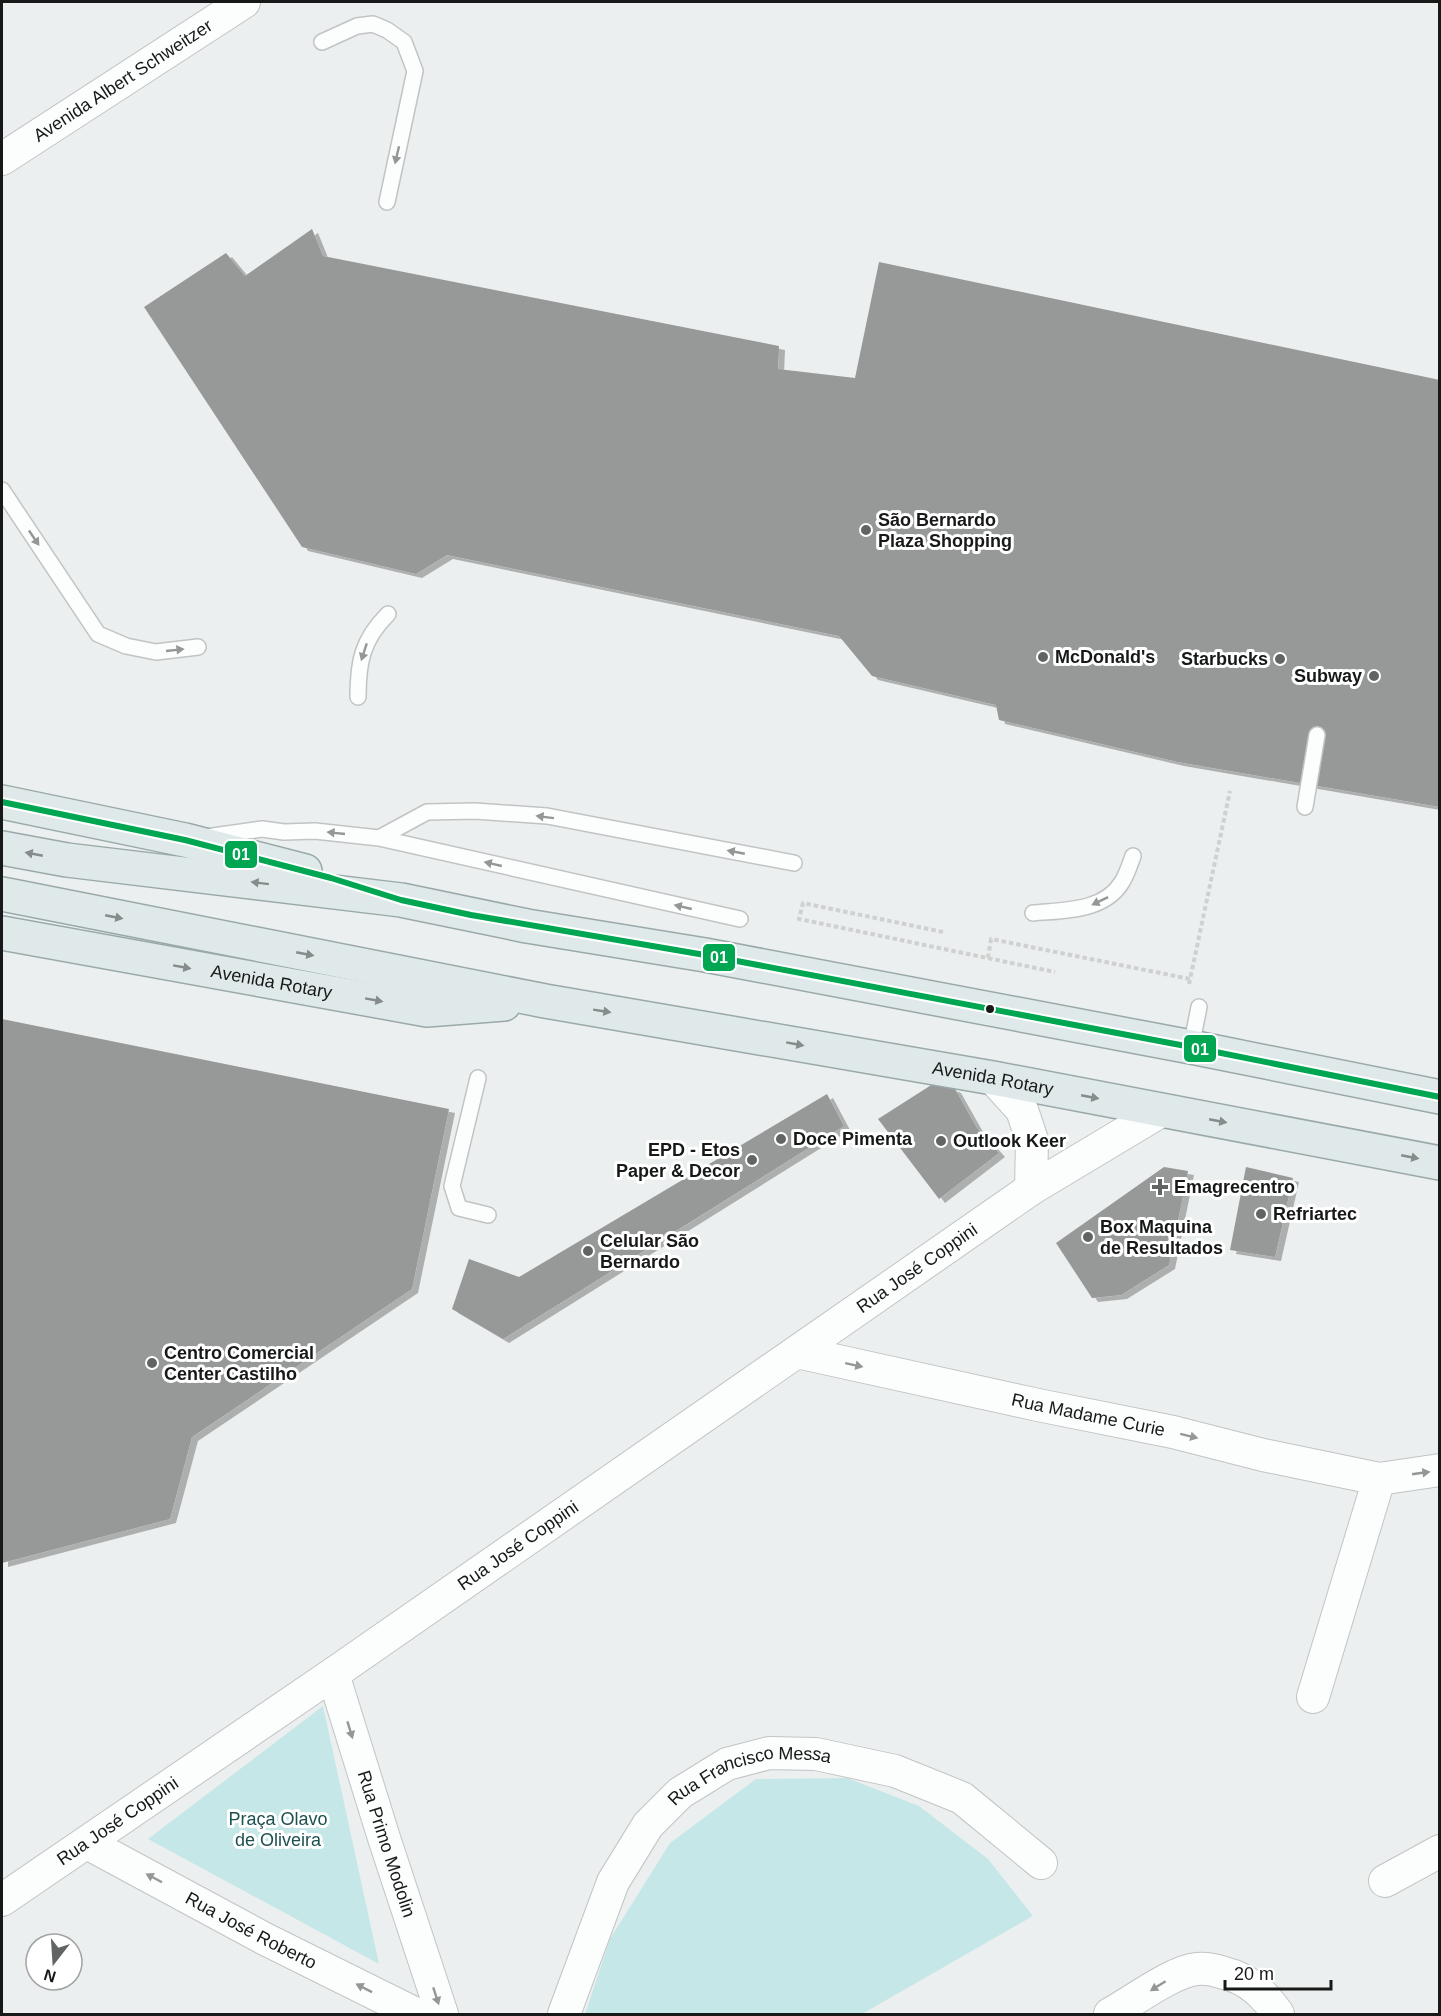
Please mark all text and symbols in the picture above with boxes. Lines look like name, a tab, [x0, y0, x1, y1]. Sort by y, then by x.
street label: Avenida Albert Schweitzer	[30, 15, 216, 146]
one-way arrow	[392, 145, 401, 164]
place label: São Bernardo Plaza Shopping	[878, 510, 1012, 551]
marker: São Bernardo Plaza Shopping	[859, 523, 873, 537]
one-way arrow	[28, 530, 40, 546]
one-way arrow	[359, 643, 368, 661]
one-way arrow	[165, 645, 184, 655]
place label: McDonald's	[1055, 647, 1155, 667]
place label: Starbucks	[1181, 649, 1268, 669]
marker: McDonald's	[1036, 650, 1050, 664]
marker: Starbucks	[1273, 652, 1287, 666]
place label: Subway	[1294, 666, 1362, 686]
marker: Subway	[1367, 669, 1381, 683]
one-way arrow	[535, 812, 554, 821]
one-way arrow	[326, 829, 345, 838]
line badge: 01	[224, 840, 258, 869]
text: 01	[232, 846, 250, 863]
one-way arrow	[727, 847, 746, 856]
one-way arrow	[25, 849, 44, 858]
one-way arrow	[483, 858, 502, 868]
one-way arrow	[250, 878, 269, 888]
one-way arrow	[1091, 896, 1108, 906]
one-way arrow	[674, 901, 692, 911]
one-way arrow	[104, 913, 123, 922]
line badge: 01	[702, 943, 736, 972]
text: 01	[710, 949, 728, 966]
one-way arrow	[296, 950, 315, 959]
street label: Avenida Rotary	[209, 961, 334, 1003]
one-way arrow	[172, 962, 191, 971]
one-way arrow	[364, 996, 383, 1005]
unlabelled marker	[984, 1003, 996, 1015]
one-way arrow	[593, 1006, 612, 1015]
line badge: 01	[1183, 1034, 1217, 1063]
one-way arrow	[785, 1040, 804, 1049]
text: 01	[1191, 1041, 1209, 1058]
street label: Avenida Rotary	[931, 1058, 1055, 1099]
one-way arrow	[1081, 1093, 1100, 1102]
one-way arrow	[1209, 1117, 1228, 1126]
place label: Doce Pimenta	[793, 1129, 913, 1149]
place label: Outlook Keer	[953, 1131, 1066, 1151]
marker: Doce Pimenta	[774, 1132, 788, 1146]
marker: Outlook Keer	[934, 1134, 948, 1148]
place label: EPD - Etos Paper & Decor	[616, 1140, 740, 1181]
marker: EPD - Etos Paper & Decor	[745, 1153, 759, 1167]
one-way arrow	[1401, 1153, 1420, 1162]
place label: Emagrecentro	[1174, 1177, 1295, 1197]
marker: Emagrecentro	[1151, 1178, 1169, 1196]
place label: Refriartec	[1273, 1204, 1357, 1224]
marker: Refriartec	[1254, 1207, 1268, 1221]
place label: Box Maquina de Resultados	[1100, 1217, 1223, 1258]
street label: Rua José Coppini	[853, 1219, 981, 1317]
marker: Box Maquina de Resultados	[1081, 1230, 1095, 1244]
place label: Celular São Bernardo	[600, 1231, 699, 1272]
marker: Celular São Bernardo	[581, 1244, 595, 1258]
place label: Centro Comercial Center Castilho	[164, 1343, 314, 1384]
marker: Centro Comercial Center Castilho	[145, 1356, 159, 1370]
one-way arrow	[845, 1360, 864, 1370]
street label: Rua Madame Curie	[1010, 1389, 1167, 1440]
one-way arrow	[1180, 1432, 1198, 1442]
one-way arrow	[1411, 1468, 1430, 1478]
street label: Rua José Coppini	[454, 1497, 582, 1594]
one-way arrow	[346, 1721, 355, 1739]
street label: Rua Francisco Messa	[664, 1742, 834, 1809]
street label: Rua Primo Modolin	[354, 1768, 419, 1920]
street label: Rua José Coppini	[53, 1773, 182, 1869]
park label: Praça Olavo de Oliveira	[228, 1809, 328, 1850]
one-way arrow	[145, 1873, 162, 1883]
street label: Rua José Roberto	[182, 1888, 320, 1973]
north arrow	[24, 1932, 84, 1992]
scale bar	[1225, 1953, 1332, 1991]
text: 20 m	[1234, 1964, 1274, 1984]
text: N	[42, 1966, 58, 1986]
one-way arrow	[1150, 1980, 1166, 1991]
one-way arrow	[355, 1983, 372, 1993]
one-way arrow	[432, 1987, 441, 2005]

